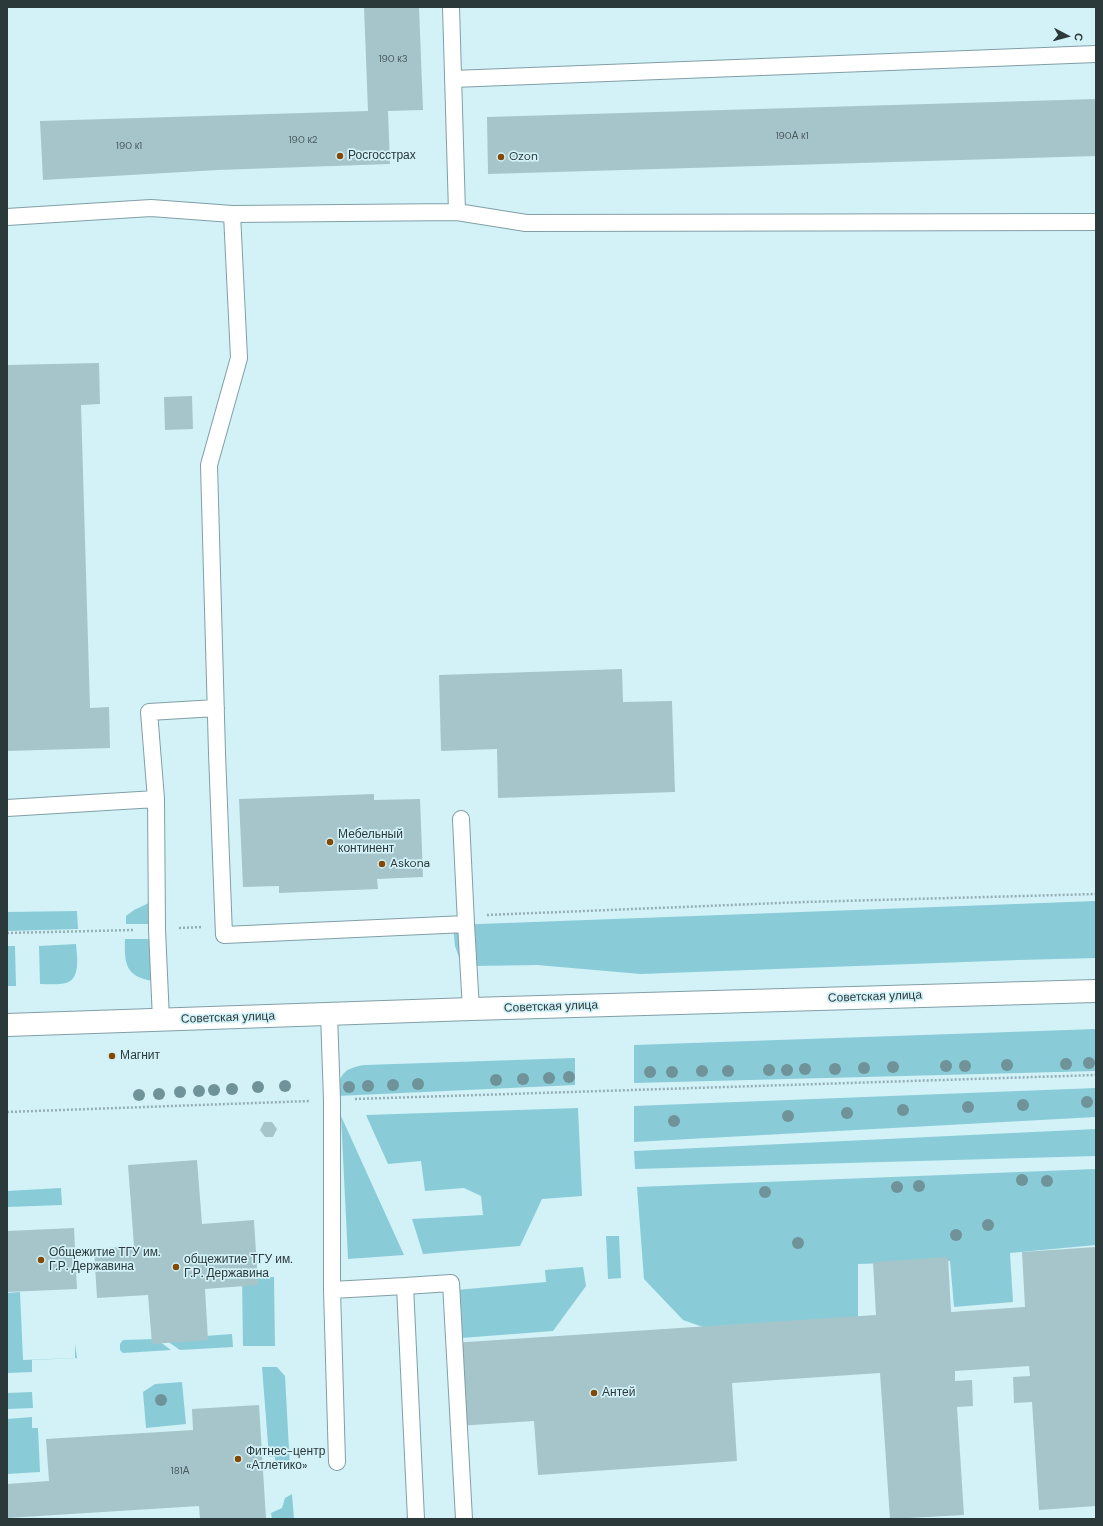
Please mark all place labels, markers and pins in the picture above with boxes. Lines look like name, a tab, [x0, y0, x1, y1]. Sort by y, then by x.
place label: Росгосстрах	[348, 149, 416, 163]
place label: Ozon	[509, 150, 538, 164]
marker: Росгосстрах	[335, 151, 345, 161]
marker: Ozon	[496, 152, 506, 162]
place label: Мебельный континент	[338, 828, 403, 856]
marker: Мебельный континент	[325, 837, 335, 847]
place label: Askona	[390, 857, 430, 871]
marker: Askona	[377, 859, 387, 869]
place label: Магнит	[120, 1049, 160, 1063]
marker: Магнит	[107, 1051, 117, 1061]
place label: Общежитие ТГУ им. Г.Р. Державина	[49, 1246, 160, 1274]
place label: общежитие ТГУ им. Г.Р. Державина	[184, 1253, 293, 1281]
marker: Общежитие ТГУ им. Г.Р. Державина	[36, 1255, 46, 1265]
marker: общежитие ТГУ им. Г.Р. Державина	[171, 1262, 181, 1272]
place label: Антей	[602, 1386, 635, 1400]
marker: Антей	[589, 1388, 599, 1398]
place label: Фитнес-центр «Атлетико»	[246, 1445, 325, 1473]
marker: Фитнес-центр «Атлетико»	[233, 1454, 243, 1464]

